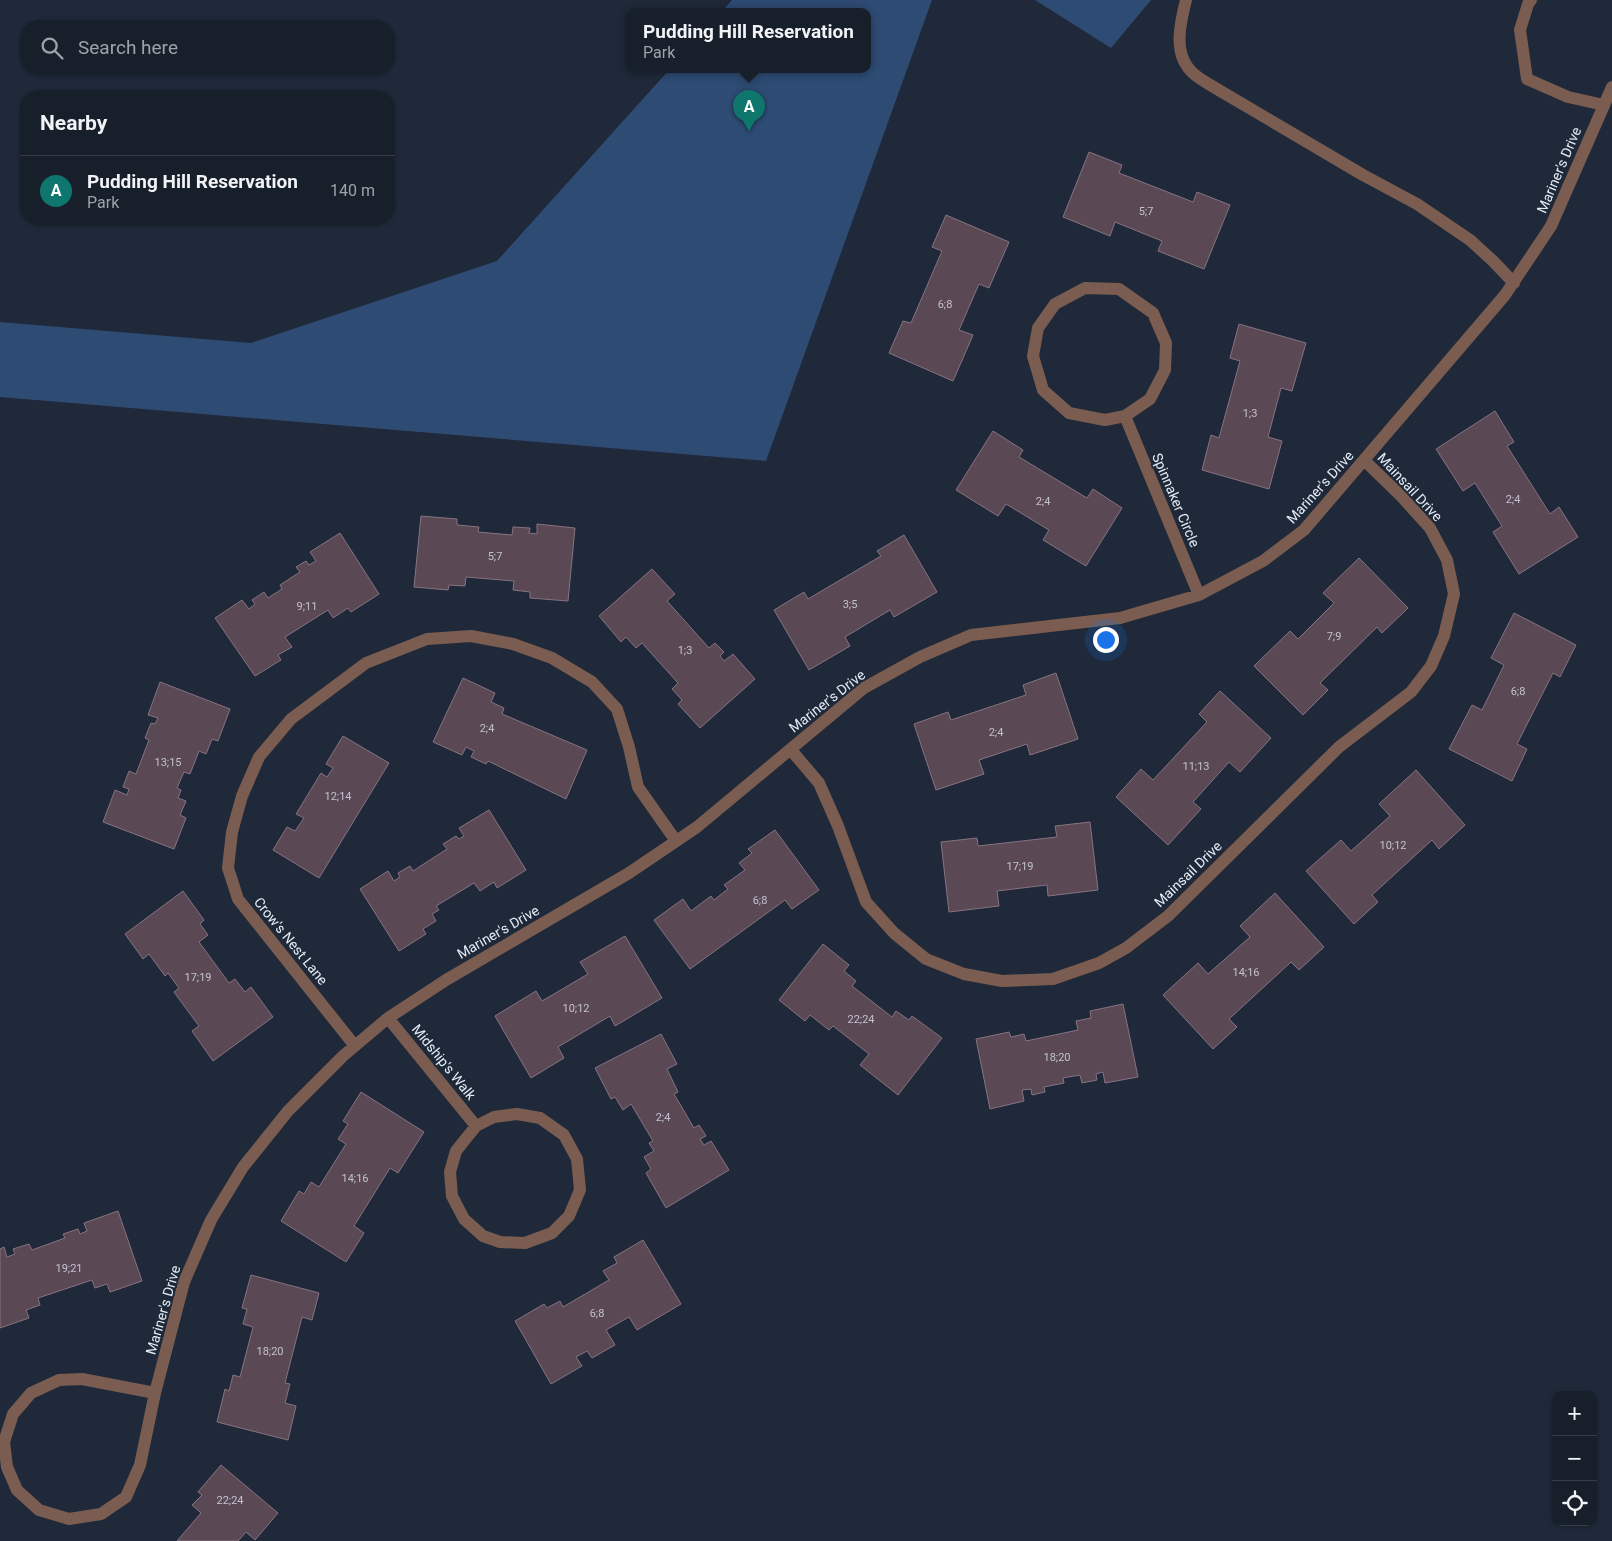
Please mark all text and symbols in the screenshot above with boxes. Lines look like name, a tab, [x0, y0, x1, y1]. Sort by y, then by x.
popup	[626, 8, 871, 73]
search box	[20, 20, 395, 75]
text: Pudding Hill Reservation	[643, 20, 854, 43]
icon: search	[38, 34, 66, 62]
text: Search here	[78, 36, 178, 59]
text: Park	[643, 43, 675, 62]
pin: A	[733, 90, 765, 131]
text: Nearby	[40, 111, 107, 135]
street label: Mariner's Drive	[1534, 125, 1584, 215]
text: Pudding Hill Reservation	[87, 170, 298, 193]
text: A	[51, 181, 61, 200]
text: 140 m	[330, 181, 375, 200]
text: Park	[87, 193, 119, 212]
house number: 5;7	[1139, 205, 1153, 218]
house number: 6;8	[938, 298, 952, 311]
house number: 1;3	[1243, 407, 1257, 420]
street label: Mariner's Drive	[1283, 447, 1357, 527]
street label: Mainsail Drive	[1374, 450, 1446, 524]
street label: Spinnaker Circle	[1149, 451, 1203, 549]
house number: 2;4	[1506, 493, 1520, 506]
house number: 2;4	[1036, 495, 1050, 508]
house number: 5;7	[488, 550, 502, 563]
house number: 3;5	[843, 598, 857, 611]
house number: 9;11	[297, 600, 317, 613]
your location	[1093, 627, 1119, 653]
house number: 7;9	[1327, 630, 1341, 643]
house number: 1;3	[678, 644, 692, 657]
street label: Mariner's Drive	[786, 666, 868, 736]
house number: 6;8	[1511, 685, 1525, 698]
house number: 2;4	[480, 722, 494, 735]
house number: 2;4	[989, 726, 1003, 739]
house number: 13;15	[154, 756, 182, 769]
house number: 11;13	[1182, 760, 1210, 773]
house number: 12;14	[324, 790, 352, 803]
street label: Mainsail Drive	[1151, 838, 1225, 910]
house number: 10;12	[1379, 839, 1407, 852]
house number: 17;19	[1006, 860, 1034, 873]
street label: Crow's Nest Lane	[251, 894, 331, 988]
house number: 6;8	[753, 894, 767, 907]
street label: Mariner's Drive	[454, 902, 542, 962]
house number: 14;16	[1232, 966, 1260, 979]
house number: 17;19	[184, 971, 212, 984]
house number: 10;12	[562, 1002, 590, 1015]
house number: 22;24	[847, 1013, 875, 1026]
street label: Midship's Walk	[409, 1021, 480, 1104]
house number: 18;20	[1043, 1051, 1071, 1064]
house number: 2;4	[656, 1111, 670, 1124]
house number: 14;16	[341, 1172, 369, 1185]
house number: 19;21	[55, 1262, 83, 1275]
street label: Mariner's Drive	[143, 1264, 183, 1356]
house number: 6;8	[590, 1307, 604, 1320]
house number: 18;20	[256, 1345, 284, 1358]
map controls	[1552, 1391, 1597, 1526]
button: +	[1552, 1391, 1597, 1436]
button: −	[1552, 1436, 1597, 1481]
button: locate	[1552, 1481, 1597, 1526]
house number: 22;24	[216, 1494, 244, 1507]

